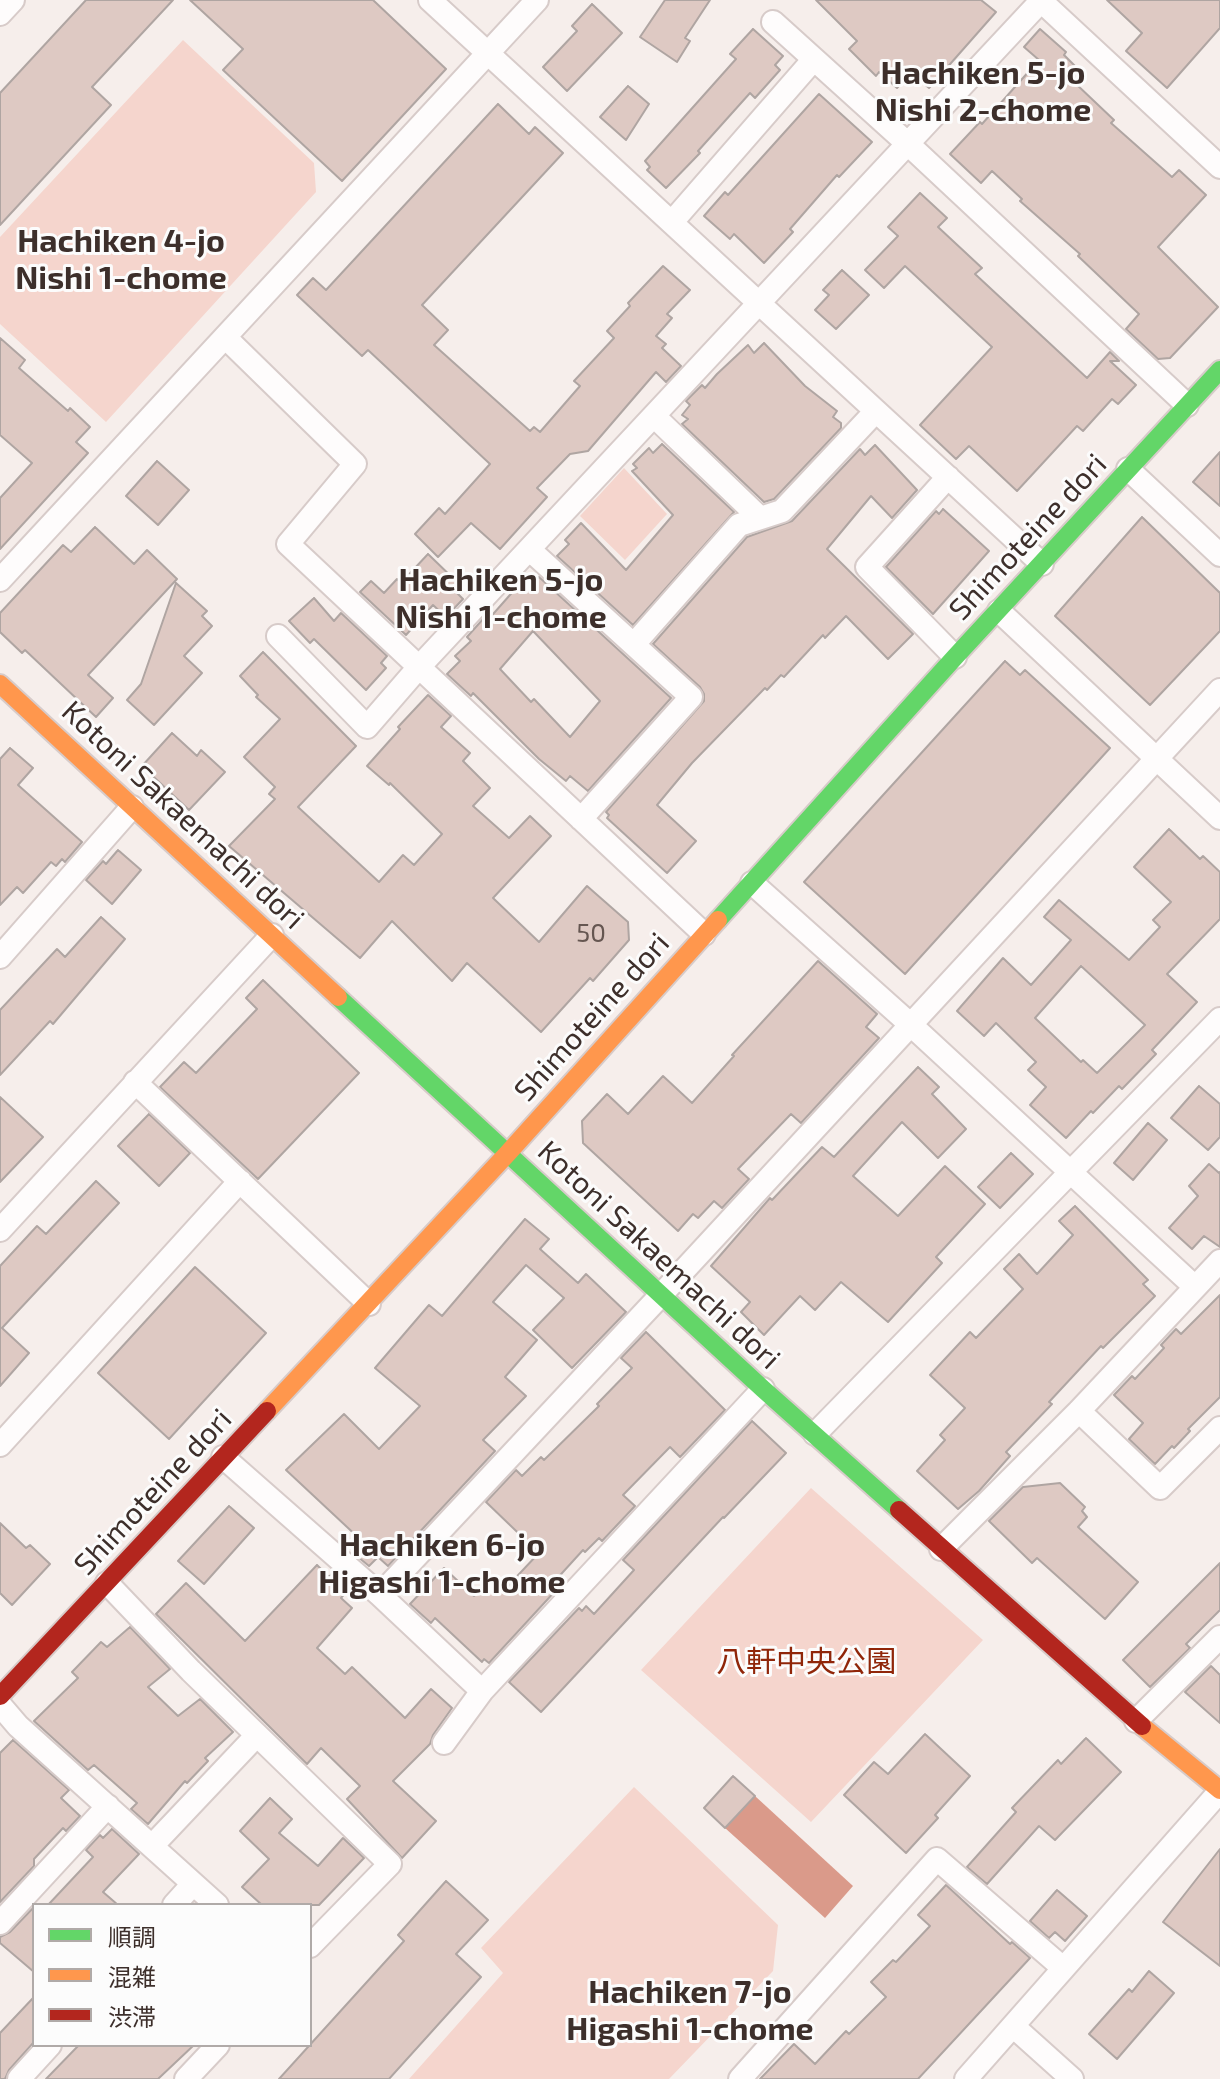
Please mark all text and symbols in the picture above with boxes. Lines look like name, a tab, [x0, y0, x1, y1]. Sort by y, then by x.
district label: Hachiken 5-jo Nishi 2-chome	[875, 54, 1091, 129]
district label: Hachiken 4-jo Nishi 1-chome	[15, 222, 227, 297]
street label: Shimoteine dori	[942, 447, 1114, 627]
district label: Hachiken 5-jo Nishi 1-chome	[395, 561, 607, 636]
street label: Kotoni Sakaemachi dori	[54, 693, 312, 937]
house number: 50	[576, 917, 606, 949]
street label: Shimoteine dori	[507, 925, 677, 1109]
street label: Kotoni Sakaemachi dori	[530, 1133, 788, 1377]
street label: Shimoteine dori	[67, 1402, 239, 1582]
district label: Hachiken 6-jo Higashi 1-chome	[318, 1526, 566, 1601]
park label: 八軒中央公園	[716, 1644, 896, 1680]
legend	[32, 1903, 312, 2047]
text: 順調	[108, 1922, 156, 1951]
text: 混雑	[108, 1962, 156, 1991]
district label: Hachiken 7-jo Higashi 1-chome	[566, 1973, 814, 2048]
text: 渋滞	[108, 2002, 156, 2031]

